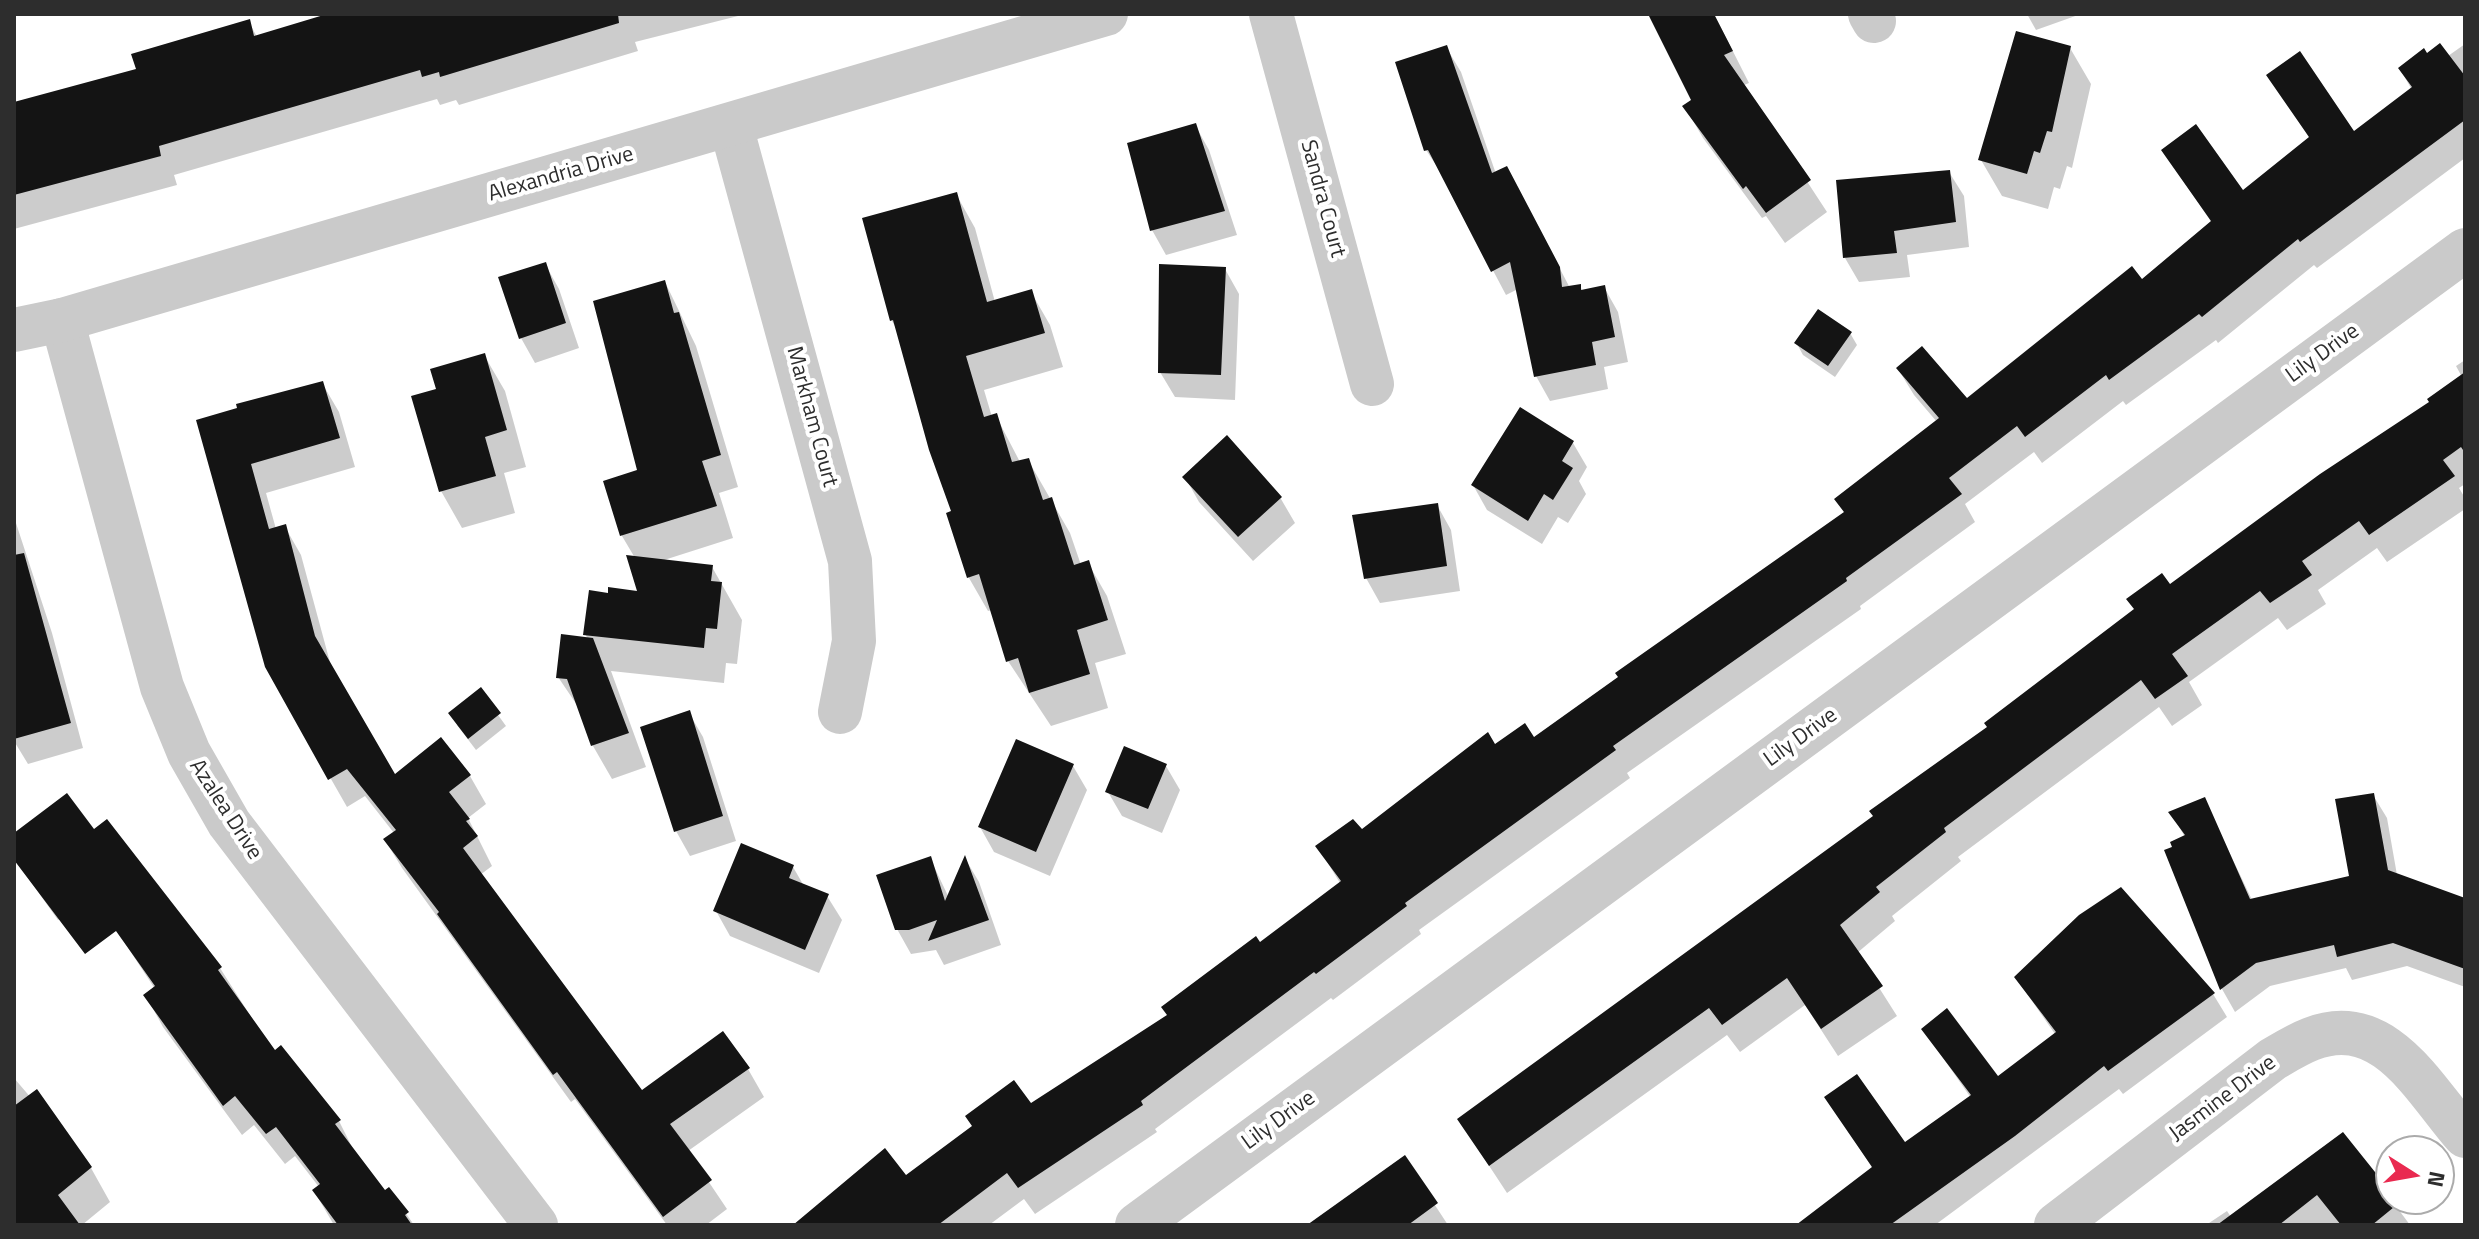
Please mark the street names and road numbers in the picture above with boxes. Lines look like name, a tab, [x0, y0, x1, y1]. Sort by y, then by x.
street label: Sandra Court	[1294, 138, 1350, 260]
street label: Alexandria Drive	[485, 142, 637, 208]
street label: Lily Drive	[2281, 319, 2365, 389]
street label: Markham Court	[780, 344, 842, 490]
street label: Lily Drive	[1759, 703, 1843, 773]
street label: Azalea Drive	[183, 755, 267, 865]
street label: Jasmine Drive	[2164, 1050, 2282, 1148]
street label: Lily Drive	[1237, 1086, 1321, 1156]

